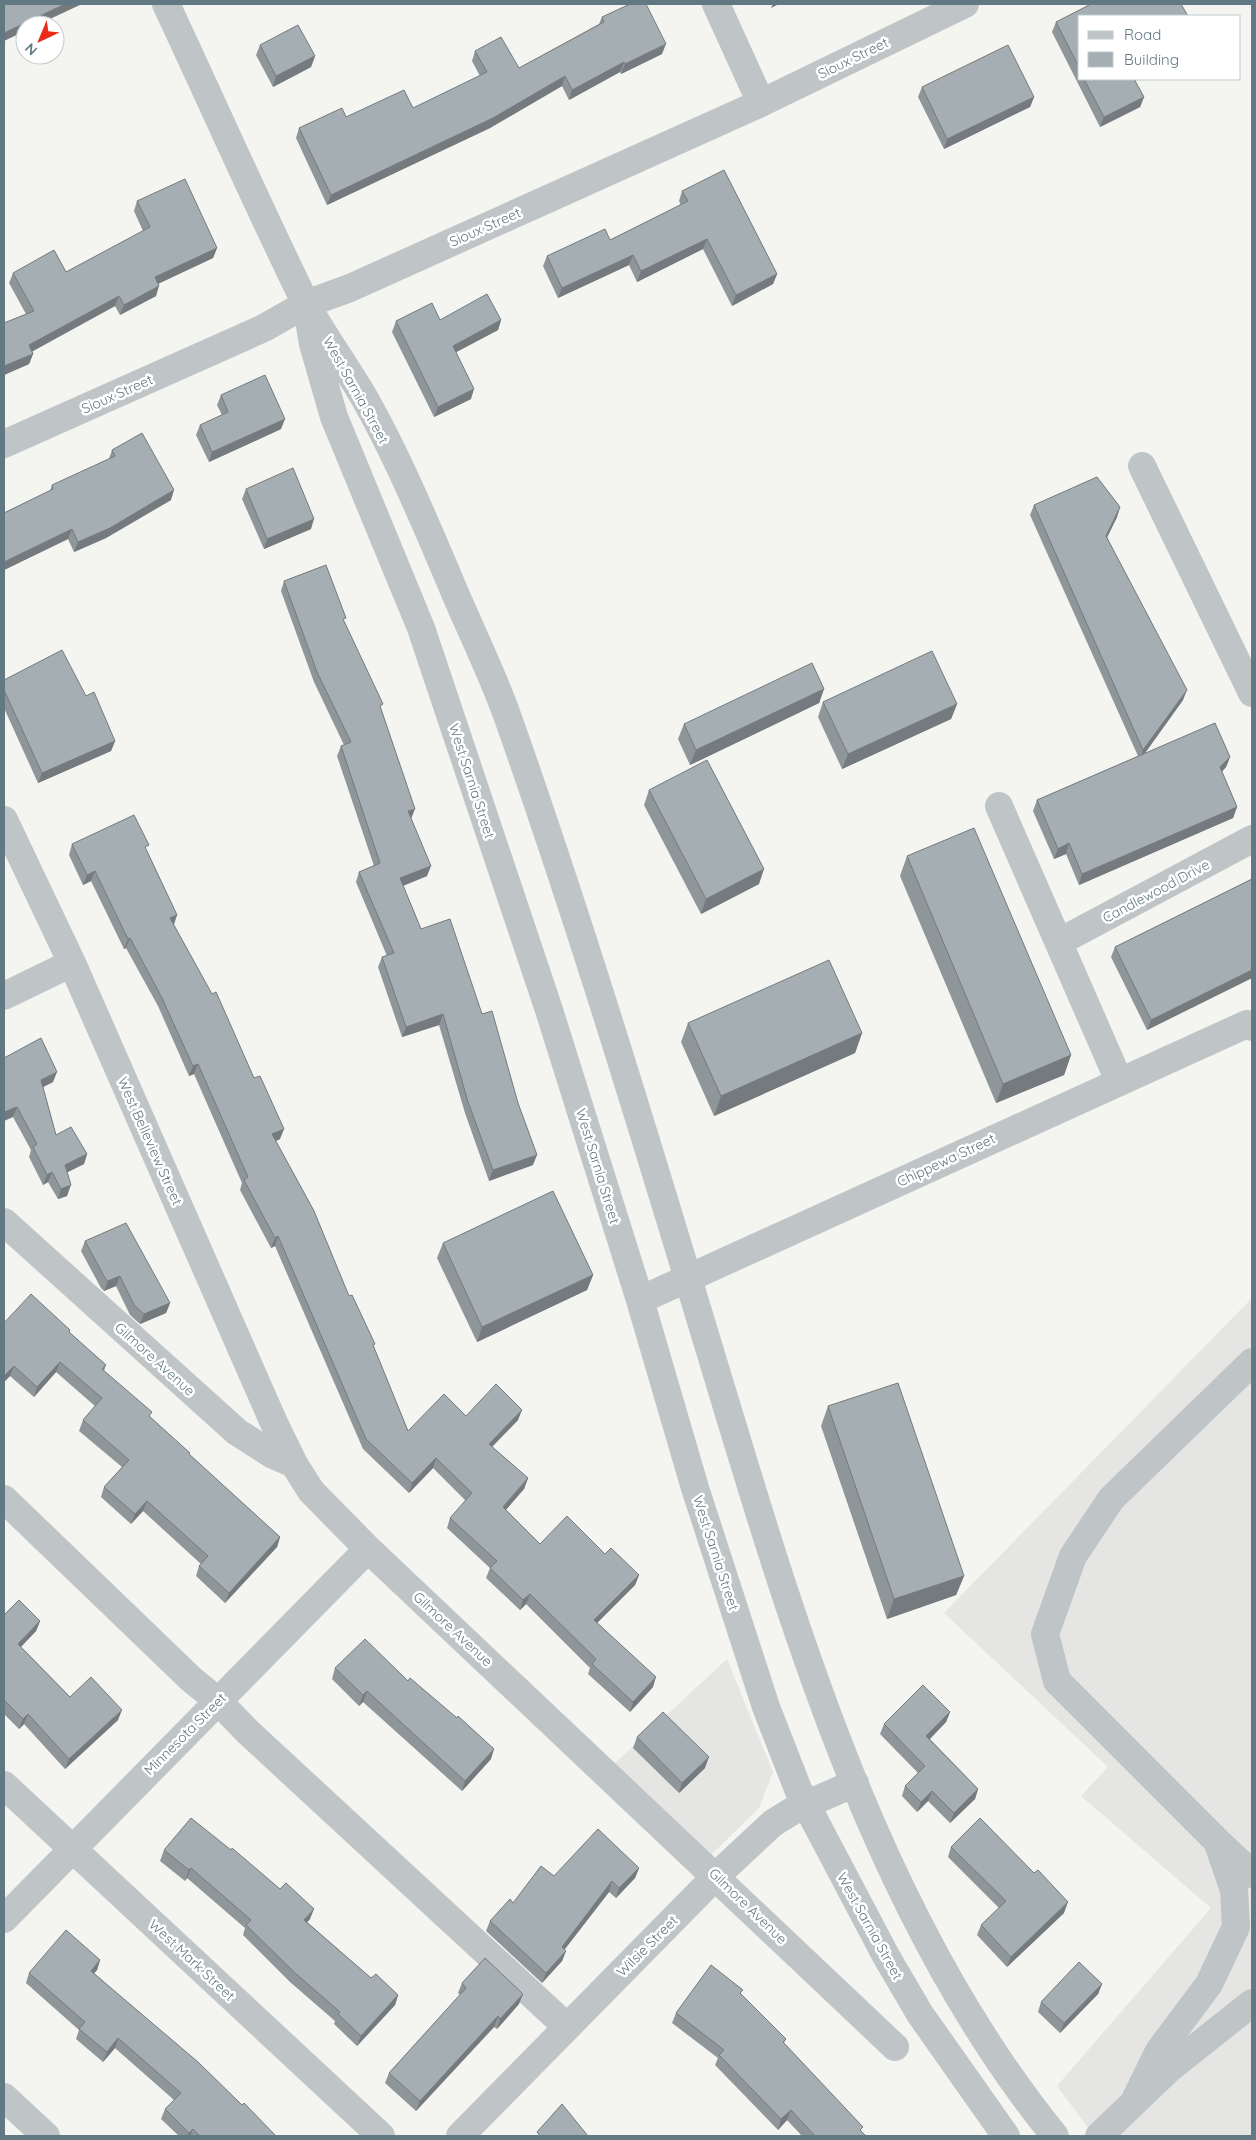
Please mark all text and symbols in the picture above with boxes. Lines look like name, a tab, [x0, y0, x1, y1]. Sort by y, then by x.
north arrow	[15, 15, 65, 65]
legend	[1078, 15, 1241, 80]
text: Road	[1124, 25, 1161, 44]
street label: Sioux Street	[815, 33, 891, 83]
text: N	[21, 39, 41, 59]
text: Building	[1124, 50, 1179, 69]
street label: Sioux Street	[447, 203, 524, 251]
street label: West Sarnia Street	[319, 333, 393, 447]
street label: Sioux Street	[79, 370, 156, 418]
street label: West Sarnia Street	[445, 721, 499, 841]
street label: Candlewood Drive	[1099, 855, 1213, 927]
street label: West Belleview Street	[114, 1074, 186, 1208]
street label: West Sarnia Street	[572, 1106, 624, 1226]
street label: Chippewa Street	[894, 1129, 998, 1191]
street label: Gilmore Avenue	[111, 1318, 199, 1400]
street label: West Sarnia Street	[689, 1493, 743, 1613]
street label: Gilmore Avenue	[410, 1588, 496, 1670]
street label: Minnesota Street	[140, 1689, 230, 1779]
street label: Gilmore Avenue	[705, 1864, 791, 1948]
street label: West Sarnia Street	[833, 1869, 907, 1983]
street label: Wilsie Street	[613, 1911, 682, 1980]
street label: West Mark Street	[145, 1915, 239, 2005]

